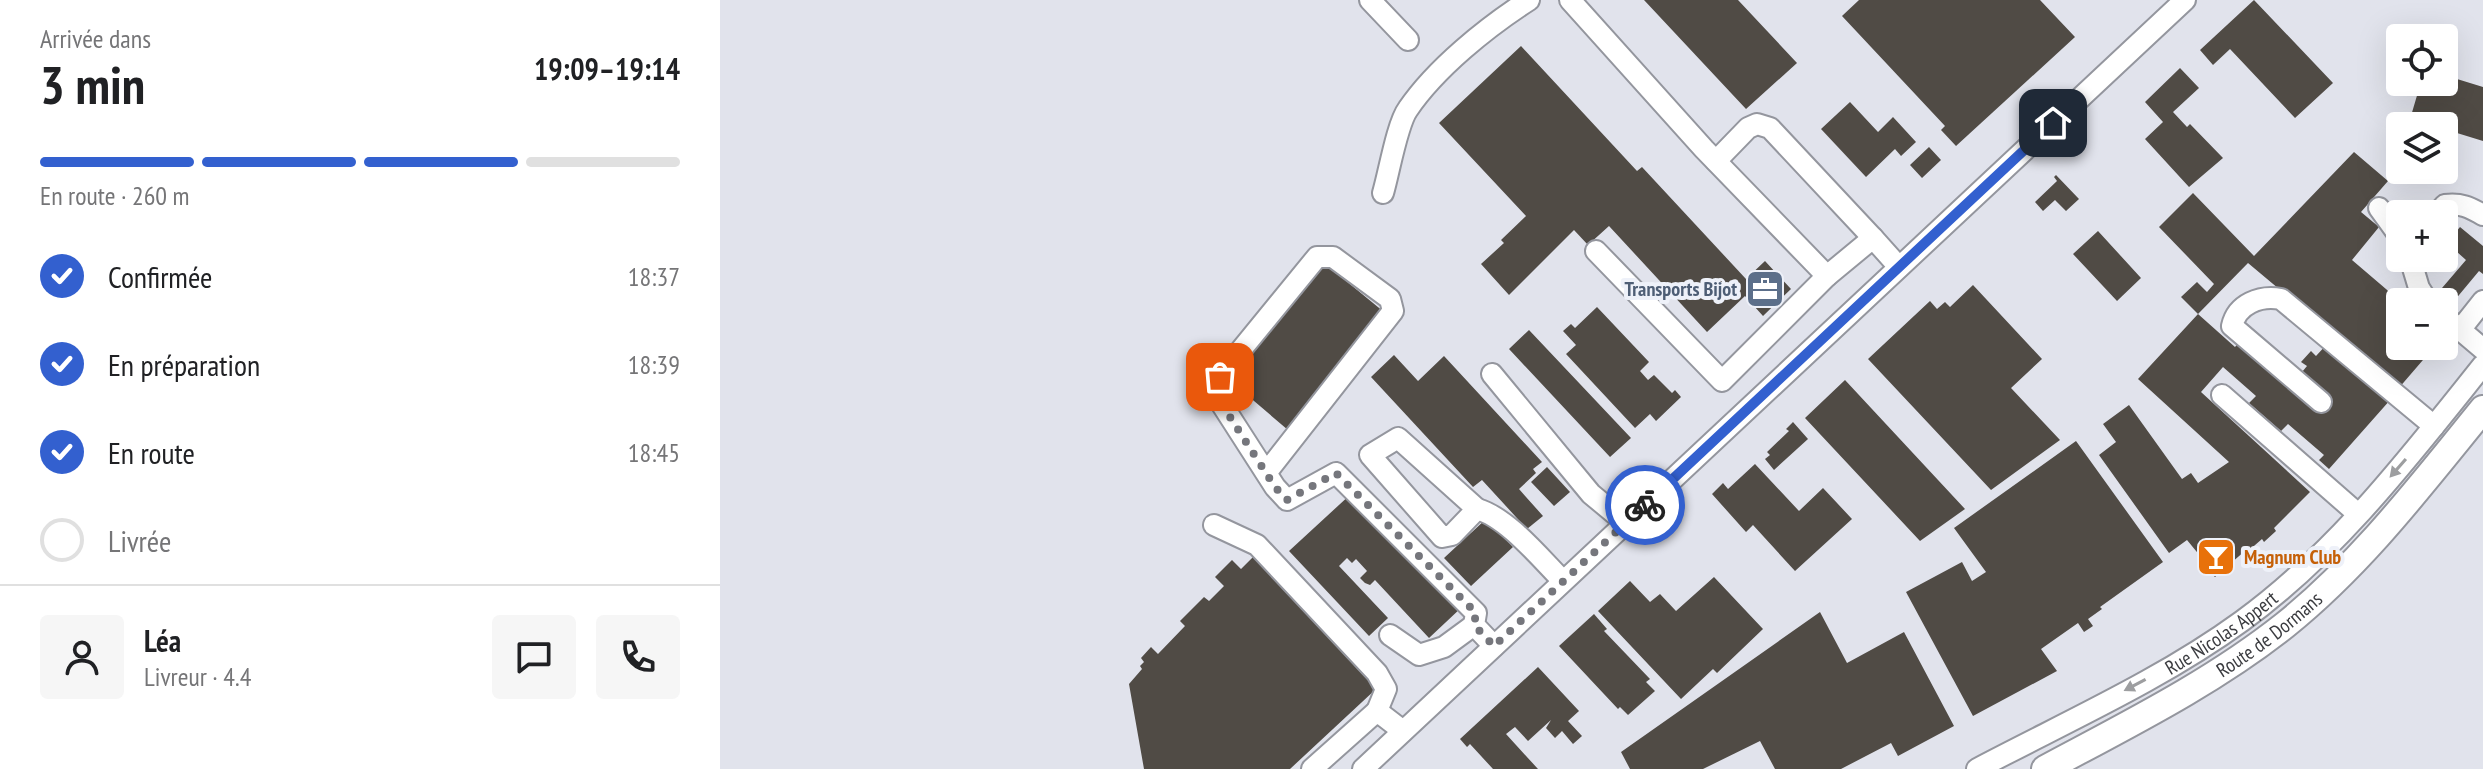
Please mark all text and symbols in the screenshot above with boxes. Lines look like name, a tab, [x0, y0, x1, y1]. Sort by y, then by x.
text: Arrivée dans	[40, 22, 151, 55]
map controls	[2386, 24, 2458, 360]
button: locate	[2386, 24, 2458, 96]
text: 19:09–19:14	[534, 49, 680, 88]
text: 3 min	[40, 51, 145, 118]
pin	[2019, 89, 2087, 157]
icon: home	[2031, 101, 2075, 145]
button: layers	[2386, 112, 2458, 184]
text: En route · 260 m	[40, 179, 190, 212]
button: +	[2386, 200, 2458, 272]
icon: check	[40, 254, 84, 298]
text: Confirmée	[108, 257, 212, 296]
text: 18:37	[628, 260, 680, 293]
office icon: Transports Bijot	[1744, 268, 1786, 310]
place label: Transports Bijot	[1625, 276, 1737, 302]
button: −	[2386, 288, 2458, 360]
icon: check	[40, 342, 84, 386]
pin	[1186, 343, 1254, 411]
text: En préparation	[108, 345, 260, 384]
text: 18:39	[628, 348, 680, 381]
icon: bag	[1198, 355, 1242, 399]
icon: check	[40, 430, 84, 474]
text: En route	[108, 433, 195, 472]
text: 18:45	[628, 436, 680, 469]
one-way arrow	[2389, 458, 2407, 478]
courier	[1605, 465, 1685, 545]
icon: bike	[1623, 483, 1667, 527]
text: Livrée	[108, 521, 171, 560]
bar icon: Magnum Club	[2195, 536, 2237, 578]
place label: Magnum Club	[2244, 544, 2341, 570]
street label: Rue Nicolas Appert	[2160, 585, 2284, 681]
street label: Route de Dormans	[2211, 586, 2328, 683]
button: person	[40, 615, 124, 699]
button: chat	[492, 615, 576, 699]
button: phone	[596, 615, 680, 699]
text: Léa	[144, 621, 181, 660]
text: Livreur · 4.4	[144, 660, 251, 693]
one-way arrow	[2123, 679, 2146, 692]

